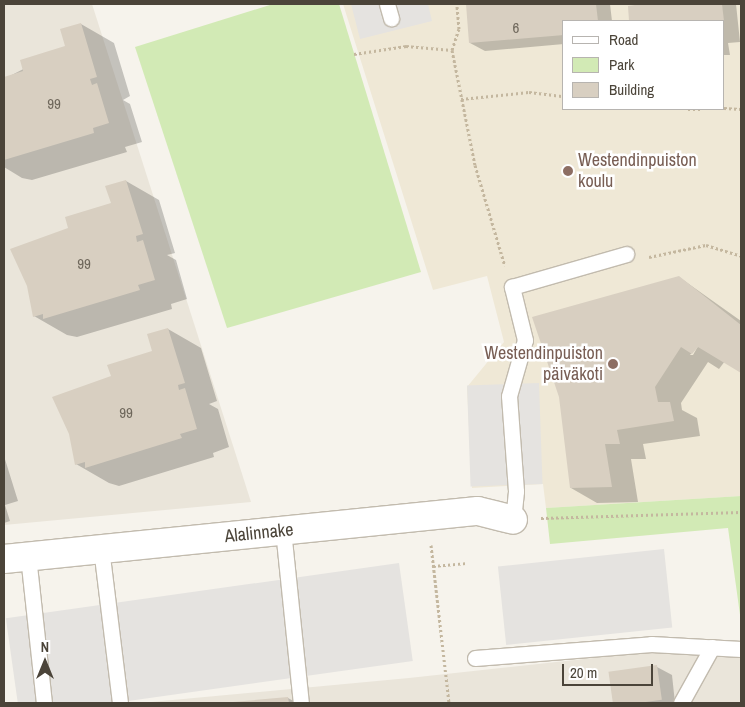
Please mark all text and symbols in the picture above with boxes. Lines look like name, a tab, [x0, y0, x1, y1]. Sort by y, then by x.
house number: 6	[513, 19, 519, 37]
legend	[562, 20, 725, 110]
text: Road	[609, 29, 638, 50]
text: Park	[609, 54, 634, 75]
text: Building	[609, 79, 654, 100]
house number: 99	[47, 95, 61, 113]
place label: Westendinpuiston koulu	[578, 150, 697, 192]
marker: Westendinpuiston koulu	[562, 165, 574, 177]
house number: 99	[77, 255, 91, 273]
place label: Westendinpuiston päiväkoti	[484, 343, 603, 386]
marker: Westendinpuiston päiväkoti	[607, 358, 619, 370]
house number: 99	[119, 404, 133, 422]
street label: Alalinnake	[224, 519, 294, 547]
north arrow	[20, 637, 70, 687]
text: N	[41, 638, 49, 656]
scale bar	[565, 654, 656, 686]
text: 20 m	[570, 662, 597, 683]

